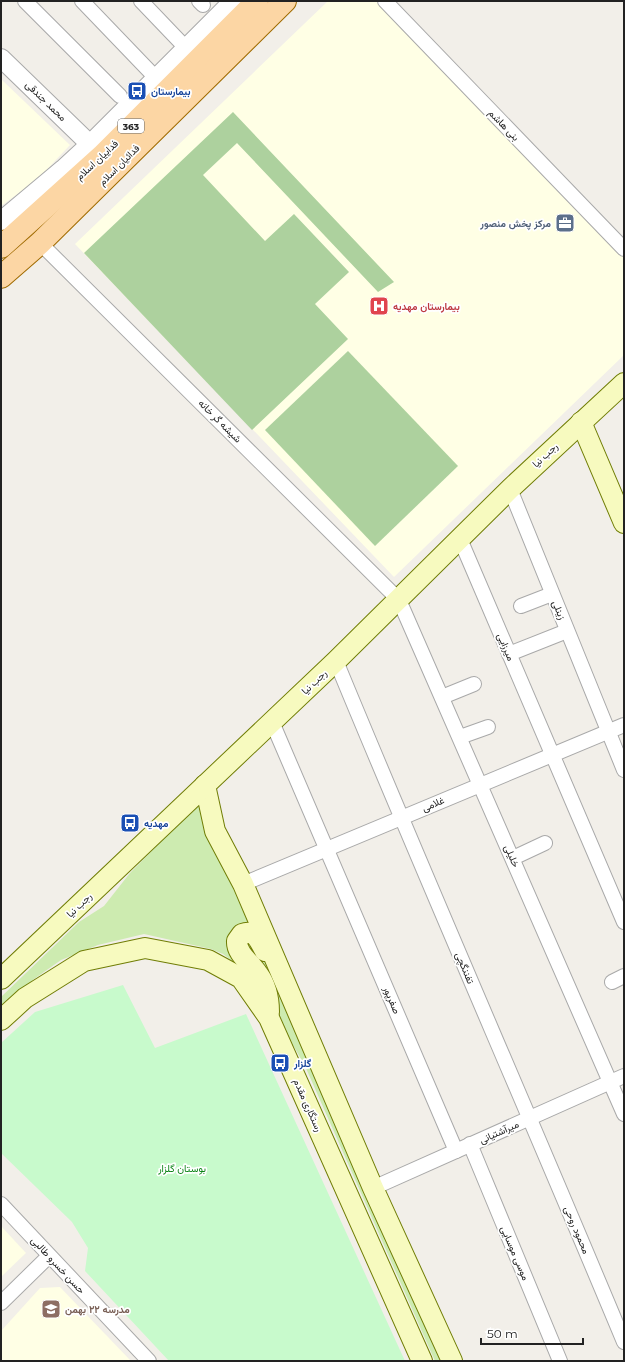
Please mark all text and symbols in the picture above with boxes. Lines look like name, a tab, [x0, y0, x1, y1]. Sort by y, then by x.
street label: محمد جندقی	[23, 78, 69, 124]
bus stop icon: بیمارستان	[126, 80, 148, 102]
place label: بیمارستان	[151, 85, 191, 98]
street label: بنی هاشم	[486, 106, 522, 144]
road number: 363	[118, 119, 144, 133]
street label: فداییان اسلام	[73, 137, 121, 183]
street label: فدائیان اسلام	[96, 141, 143, 188]
office icon: مركز پخش منصور	[554, 212, 576, 234]
place label: مركز پخش منصور	[479, 217, 552, 231]
hospital icon: بیمارستان مهدیه	[368, 295, 390, 317]
place label: بیمارستان مهدیه	[393, 300, 460, 313]
street label: شیشه گر خانه	[196, 397, 244, 445]
street label: رجب نیا	[529, 440, 561, 470]
street label: زینلی	[549, 598, 569, 622]
street label: میرزایی	[494, 631, 518, 663]
street label: رجب نیا	[299, 667, 329, 697]
street label: غلامی	[420, 793, 446, 815]
bus stop icon: مهدیه	[119, 812, 141, 834]
place label: مهدیه	[144, 817, 169, 830]
street label: خلیلی	[501, 843, 523, 869]
street label: رجب نیا	[64, 890, 94, 920]
street label: تفننگچی	[452, 950, 477, 986]
street label: صفرپور	[379, 983, 404, 1016]
bus stop icon: گلزار	[269, 1052, 291, 1074]
place label: گلزار	[293, 1057, 312, 1070]
street label: رستگاری مقدم	[291, 1076, 325, 1134]
street label: میرآشتیانی	[477, 1118, 521, 1146]
park label: بوستان گلزار	[157, 1162, 206, 1175]
street label: محمود روحی	[561, 1204, 593, 1256]
street label: موسی موسایی	[498, 1224, 532, 1282]
street label: حسن خسرو طالبی	[28, 1234, 88, 1297]
school or university icon: مدرسه ۲۲ بهمن	[40, 1298, 62, 1320]
place label: مدرسه ۲۲ بهمن	[65, 1303, 130, 1316]
scale bar	[481, 1320, 583, 1346]
text: 50 m	[487, 1326, 518, 1341]

